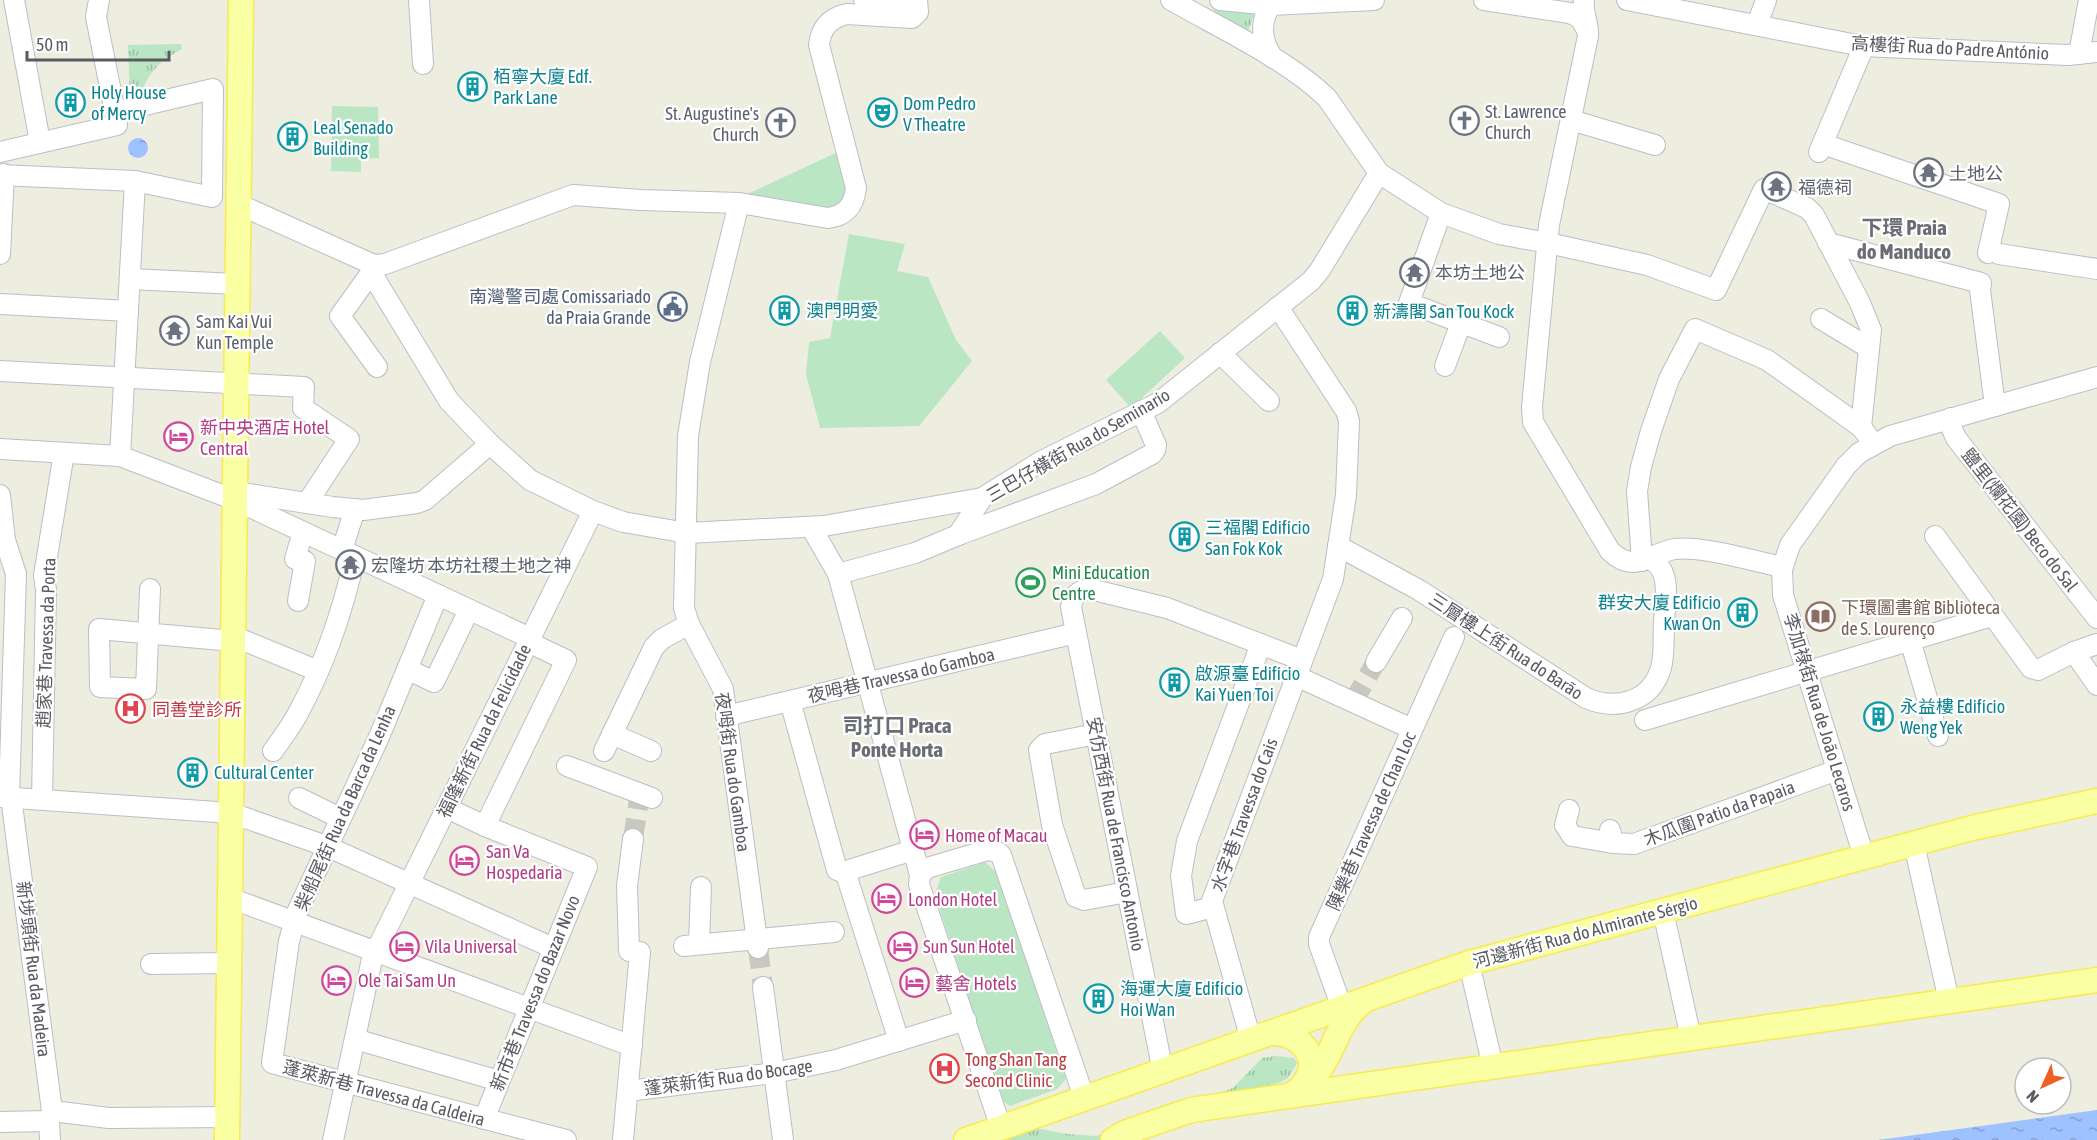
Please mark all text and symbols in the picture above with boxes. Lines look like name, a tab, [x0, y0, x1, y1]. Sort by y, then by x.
scale bar	[27, 24, 170, 62]
street label: 高樓街 Rua do Padre António	[1851, 32, 2049, 64]
text: 50 m	[36, 34, 68, 55]
place label: 栢寧大廈 Edf. Park Lane	[493, 66, 592, 108]
building icon: 栢寧大廈 Edf. Park Lane	[456, 70, 488, 102]
place label: Holy House of Mercy	[91, 82, 167, 124]
building icon: Holy House of Mercy	[54, 86, 86, 118]
place label: Dom Pedro V Theatre	[903, 93, 976, 135]
theatre icon: Dom Pedro V Theatre	[866, 97, 898, 129]
place label: St. Lawrence Church	[1485, 101, 1567, 143]
place label: St. Augustine's Church	[665, 103, 759, 145]
church icon: St. Lawrence Church	[1448, 105, 1480, 137]
church icon: St. Augustine's Church	[764, 107, 796, 139]
place label: Leal Senado Building	[313, 117, 394, 159]
building icon: Leal Senado Building	[276, 121, 308, 153]
temple icon: 土地公	[1912, 157, 1944, 189]
place label: 土地公	[1949, 163, 2003, 184]
temple icon: 福德祠	[1761, 171, 1793, 203]
place label: 福德祠	[1798, 177, 1852, 198]
district label: 下環 Praia do Manduco	[1857, 215, 1951, 263]
temple icon: 本坊土地公	[1398, 256, 1430, 288]
place label: 本坊土地公	[1435, 262, 1525, 283]
place label: 南灣警司處 Comissariado da Praia Grande	[469, 286, 651, 328]
public building icon: 南灣警司處 Comissariado da Praia Grande	[656, 290, 688, 322]
building icon: 澳門明愛	[769, 294, 801, 326]
building icon: 新濤閣 San Tou Kock	[1336, 295, 1368, 327]
place label: 澳門明愛	[806, 300, 878, 321]
place label: 新濤閣 San Tou Kock	[1373, 301, 1515, 322]
place label: Sam Kai Vui Kun Temple	[196, 311, 274, 353]
temple icon: Sam Kai Vui Kun Temple	[159, 315, 191, 347]
street label: 三巴仔橫街 Rua do Seminario	[983, 384, 1173, 506]
place label: 新中央酒店 Hotel Central	[200, 417, 330, 459]
hotel icon: 新中央酒店 Hotel Central	[163, 421, 195, 453]
street label: 鹽里(爛花園) Beco do Sal	[1958, 444, 2082, 596]
place label: 三福閣 Edifício San Fok Kok	[1205, 517, 1310, 559]
building icon: 三福閣 Edifício San Fok Kok	[1168, 521, 1200, 553]
temple icon: 宏隆坊 本坊社稷土地之神	[334, 549, 366, 581]
place label: 宏隆坊 本坊社稷土地之神	[371, 555, 571, 576]
street label: 趙家巷 Travessa da Porta	[33, 557, 59, 729]
place label: Mini Education Centre	[1052, 562, 1150, 604]
sports icon: Mini Education Centre	[1015, 566, 1047, 598]
street label: 三層樓上街 Rua do Barão	[1425, 588, 1587, 704]
place label: 群安大廈 Edifício Kwan On	[1598, 592, 1721, 634]
building icon: 群安大廈 Edifício Kwan On	[1726, 596, 1758, 628]
place label: 下環圖書館 Biblioteca de S. Lourenço	[1841, 597, 2000, 639]
library icon: 下環圖書館 Biblioteca de S. Lourenço	[1804, 601, 1836, 633]
street label: 李加祿街 Rua de João Lecaros	[1780, 610, 1860, 814]
street label: 福隆新街 Rua da Felicidade	[433, 641, 535, 821]
street label: 夜呣巷 Travessa do Gamboa	[805, 643, 997, 707]
place label: 啟源臺 Edifício Kai Yuen Toi	[1195, 663, 1300, 705]
building icon: 啟源臺 Edifício Kai Yuen Toi	[1158, 667, 1190, 699]
street label: 夜呣街 Rua do Gamboa	[711, 691, 755, 853]
hospital icon: 同善堂診所	[115, 693, 147, 725]
place label: 永益樓 Edifício Weng Yek	[1900, 696, 2005, 738]
place label: 同善堂診所	[152, 699, 242, 720]
building icon: 永益樓 Edifício Weng Yek	[1863, 700, 1895, 732]
street label: 柴船尾街 Rua da Barca da Lenha	[290, 702, 400, 914]
district label: 司打口 Praca Ponte Horta	[842, 713, 952, 761]
street label: 安仿西街 Rua de Francisco Antonio	[1083, 715, 1149, 953]
street label: 陳樂巷 Travessa de Chan Loc	[1322, 728, 1420, 914]
street label: 水字巷 Travessa do Cais	[1206, 735, 1282, 895]
building icon: Cultural Center	[177, 756, 209, 788]
place label: Cultural Center	[214, 762, 314, 783]
street label: 木瓜圍 Patio da Papaia	[1641, 776, 1797, 850]
hotel icon: Home of Macau	[908, 819, 940, 851]
place label: Home of Macau	[945, 825, 1048, 846]
place label: San Va Hospedaria	[486, 841, 563, 883]
hotel icon: San Va Hospedaria	[449, 845, 481, 877]
street label: 新埗頭街 Rua da Madeira	[13, 880, 55, 1058]
hotel icon: London Hotel	[871, 883, 903, 915]
place label: London Hotel	[908, 889, 997, 910]
street label: 新市巷 Travessa do Bazar Novo	[486, 892, 584, 1094]
street label: 河邊新街 Rua do Almirante Sérgio	[1470, 892, 1700, 972]
hotel icon: Vila Universal	[388, 930, 420, 962]
hotel icon: Sun Sun Hotel	[886, 930, 918, 962]
place label: Vila Universal	[425, 936, 517, 957]
place label: Sun Sun Hotel	[923, 936, 1015, 957]
hotel icon: Ole Tai Sam Un	[321, 964, 353, 996]
hotel icon: 藝舍 Hotels	[898, 967, 930, 999]
place label: Ole Tai Sam Un	[358, 970, 456, 991]
place label: 藝舍 Hotels	[935, 973, 1017, 994]
place label: 海運大廈 Edifício Hoi Wan	[1120, 978, 1243, 1020]
building icon: 海運大廈 Edifício Hoi Wan	[1083, 982, 1115, 1014]
place label: Tong Shan Tang Second Clinic	[965, 1049, 1067, 1091]
hospital icon: Tong Shan Tang Second Clinic	[928, 1053, 960, 1085]
street label: 蓬萊新街 Rua do Bocage	[642, 1055, 814, 1099]
street label: 蓬萊新巷 Travessa da Caldeira	[281, 1056, 487, 1130]
north arrow	[2013, 1056, 2073, 1116]
text: N	[2023, 1087, 2042, 1106]

